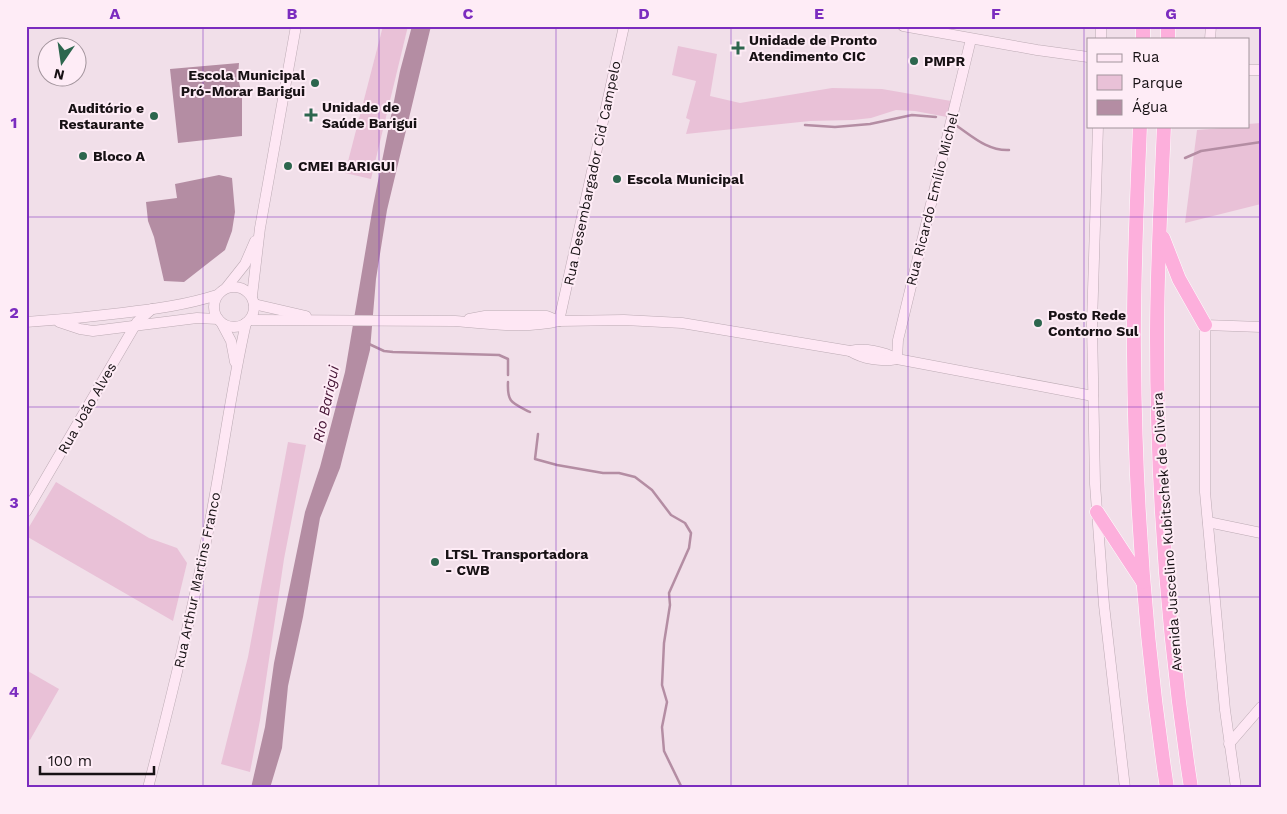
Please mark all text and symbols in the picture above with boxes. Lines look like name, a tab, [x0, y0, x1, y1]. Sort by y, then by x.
text: A	[110, 4, 121, 23]
text: B	[287, 4, 298, 23]
text: C	[463, 4, 474, 23]
text: D	[638, 4, 650, 23]
text: E	[814, 4, 824, 23]
text: F	[991, 4, 1001, 23]
text: G	[1165, 4, 1177, 23]
place label: Unidade de Pronto Atendimento CIC	[749, 32, 877, 64]
north arrow	[38, 38, 88, 88]
legend	[1087, 38, 1250, 128]
marker: Unidade de Pronto Atendimento CIC	[731, 41, 745, 55]
text: Rua	[1132, 48, 1160, 66]
place label: PMPR	[924, 53, 965, 69]
marker: PMPR	[908, 55, 920, 67]
street label: Rua Desembargador Cid Campelo	[560, 59, 624, 287]
text: N	[52, 66, 66, 84]
place label: Escola Municipal Pró-Morar Barigui	[181, 67, 305, 99]
text: Parque	[1132, 74, 1183, 92]
marker: Escola Municipal Pró-Morar Barigui	[309, 77, 321, 89]
text: Água	[1132, 98, 1168, 116]
place label: Unidade de Saúde Barigui	[322, 99, 417, 131]
place label: Auditório e Restaurante	[59, 100, 144, 132]
marker: Unidade de Saúde Barigui	[304, 108, 318, 122]
marker: Auditório e Restaurante	[148, 110, 160, 122]
street label: Rua Ricardo Emílio Michel	[903, 110, 961, 287]
text: 1	[11, 113, 17, 132]
place label: Bloco A	[93, 148, 146, 164]
marker: Bloco A	[77, 150, 89, 162]
place label: CMEI BARIGUI	[298, 158, 395, 174]
marker: CMEI BARIGUI	[282, 160, 294, 172]
place label: Escola Municipal	[627, 171, 744, 187]
marker: Escola Municipal	[611, 173, 623, 185]
text: 2	[9, 303, 19, 322]
place label: Posto Rede Contorno Sul	[1048, 307, 1139, 339]
marker: Posto Rede Contorno Sul	[1032, 317, 1044, 329]
street label: Rua João Alves	[54, 360, 120, 456]
water label: Rio Barigui	[309, 363, 343, 444]
street label: Avenida Juscelino Kubitschek de Oliveira	[1149, 392, 1185, 672]
street label: Rua Arthur Martins Franco	[171, 491, 223, 669]
text: 3	[9, 493, 19, 512]
place label: LTSL Transportadora - CWB	[445, 546, 589, 578]
marker: LTSL Transportadora - CWB	[429, 556, 441, 568]
text: 4	[9, 682, 19, 701]
scale bar	[40, 744, 154, 776]
text: 100 m	[48, 752, 92, 770]

